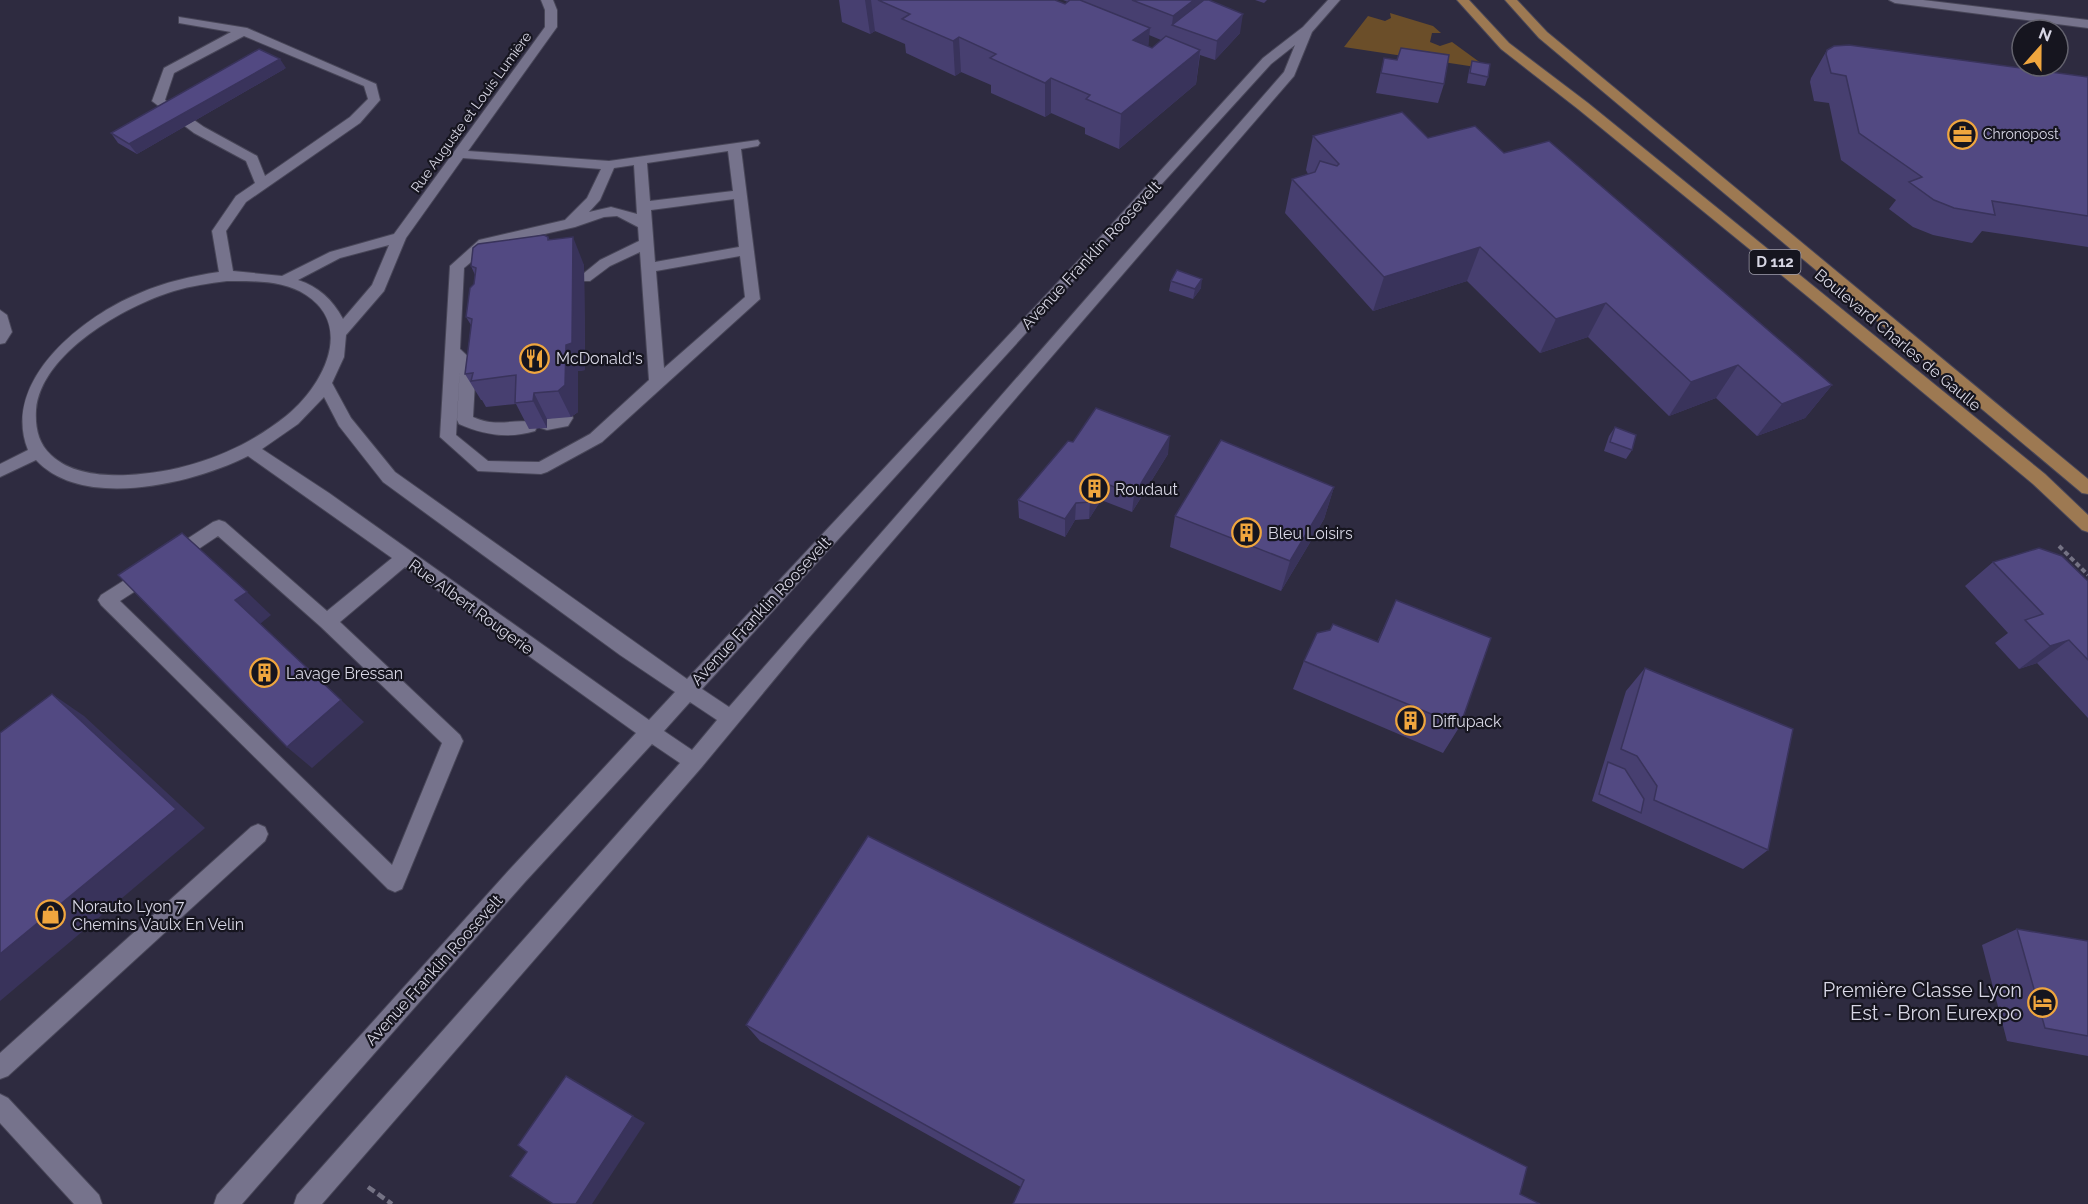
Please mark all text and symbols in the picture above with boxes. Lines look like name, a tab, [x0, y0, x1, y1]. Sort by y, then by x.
north arrow	[2010, 18, 2070, 78]
text: N	[2036, 23, 2054, 46]
street label: Rue Auguste et Louis Lumière	[407, 29, 535, 195]
office icon: Chronopost	[1946, 118, 1978, 150]
place label: Chronopost	[1983, 126, 2059, 142]
street label: Avenue Franklin Roosevelt	[1017, 176, 1165, 333]
road number: D 112	[1750, 250, 1800, 274]
street label: Boulevard Charles de Gaulle	[1811, 265, 1985, 415]
restaurant icon: McDonald's	[519, 342, 551, 374]
place label: McDonald's	[556, 349, 643, 368]
building icon: Roudaut	[1078, 473, 1110, 505]
place label: Roudaut	[1115, 480, 1178, 499]
building icon: Bleu Loisirs	[1231, 517, 1263, 549]
place label: Bleu Loisirs	[1268, 524, 1353, 543]
street label: Avenue Franklin Roosevelt	[687, 532, 835, 689]
street label: Rue Albert Rougerie	[405, 555, 537, 659]
building icon: Lavage Bressan	[249, 657, 281, 689]
place label: Lavage Bressan	[286, 664, 403, 683]
building icon: Diffupack	[1395, 705, 1427, 737]
place label: Diffupack	[1432, 712, 1502, 731]
street label: Avenue Franklin Roosevelt	[361, 890, 507, 1049]
place label: Norauto Lyon 7 Chemins Vaulx En Velin	[72, 897, 244, 934]
shop icon: Norauto Lyon 7 Chemins Vaulx En Velin	[35, 899, 67, 931]
place label: Première Classe Lyon Est - Bron Eurexpo	[1823, 978, 2022, 1025]
hotel icon: Première Classe Lyon Est - Bron Eurexpo	[2027, 986, 2059, 1018]

